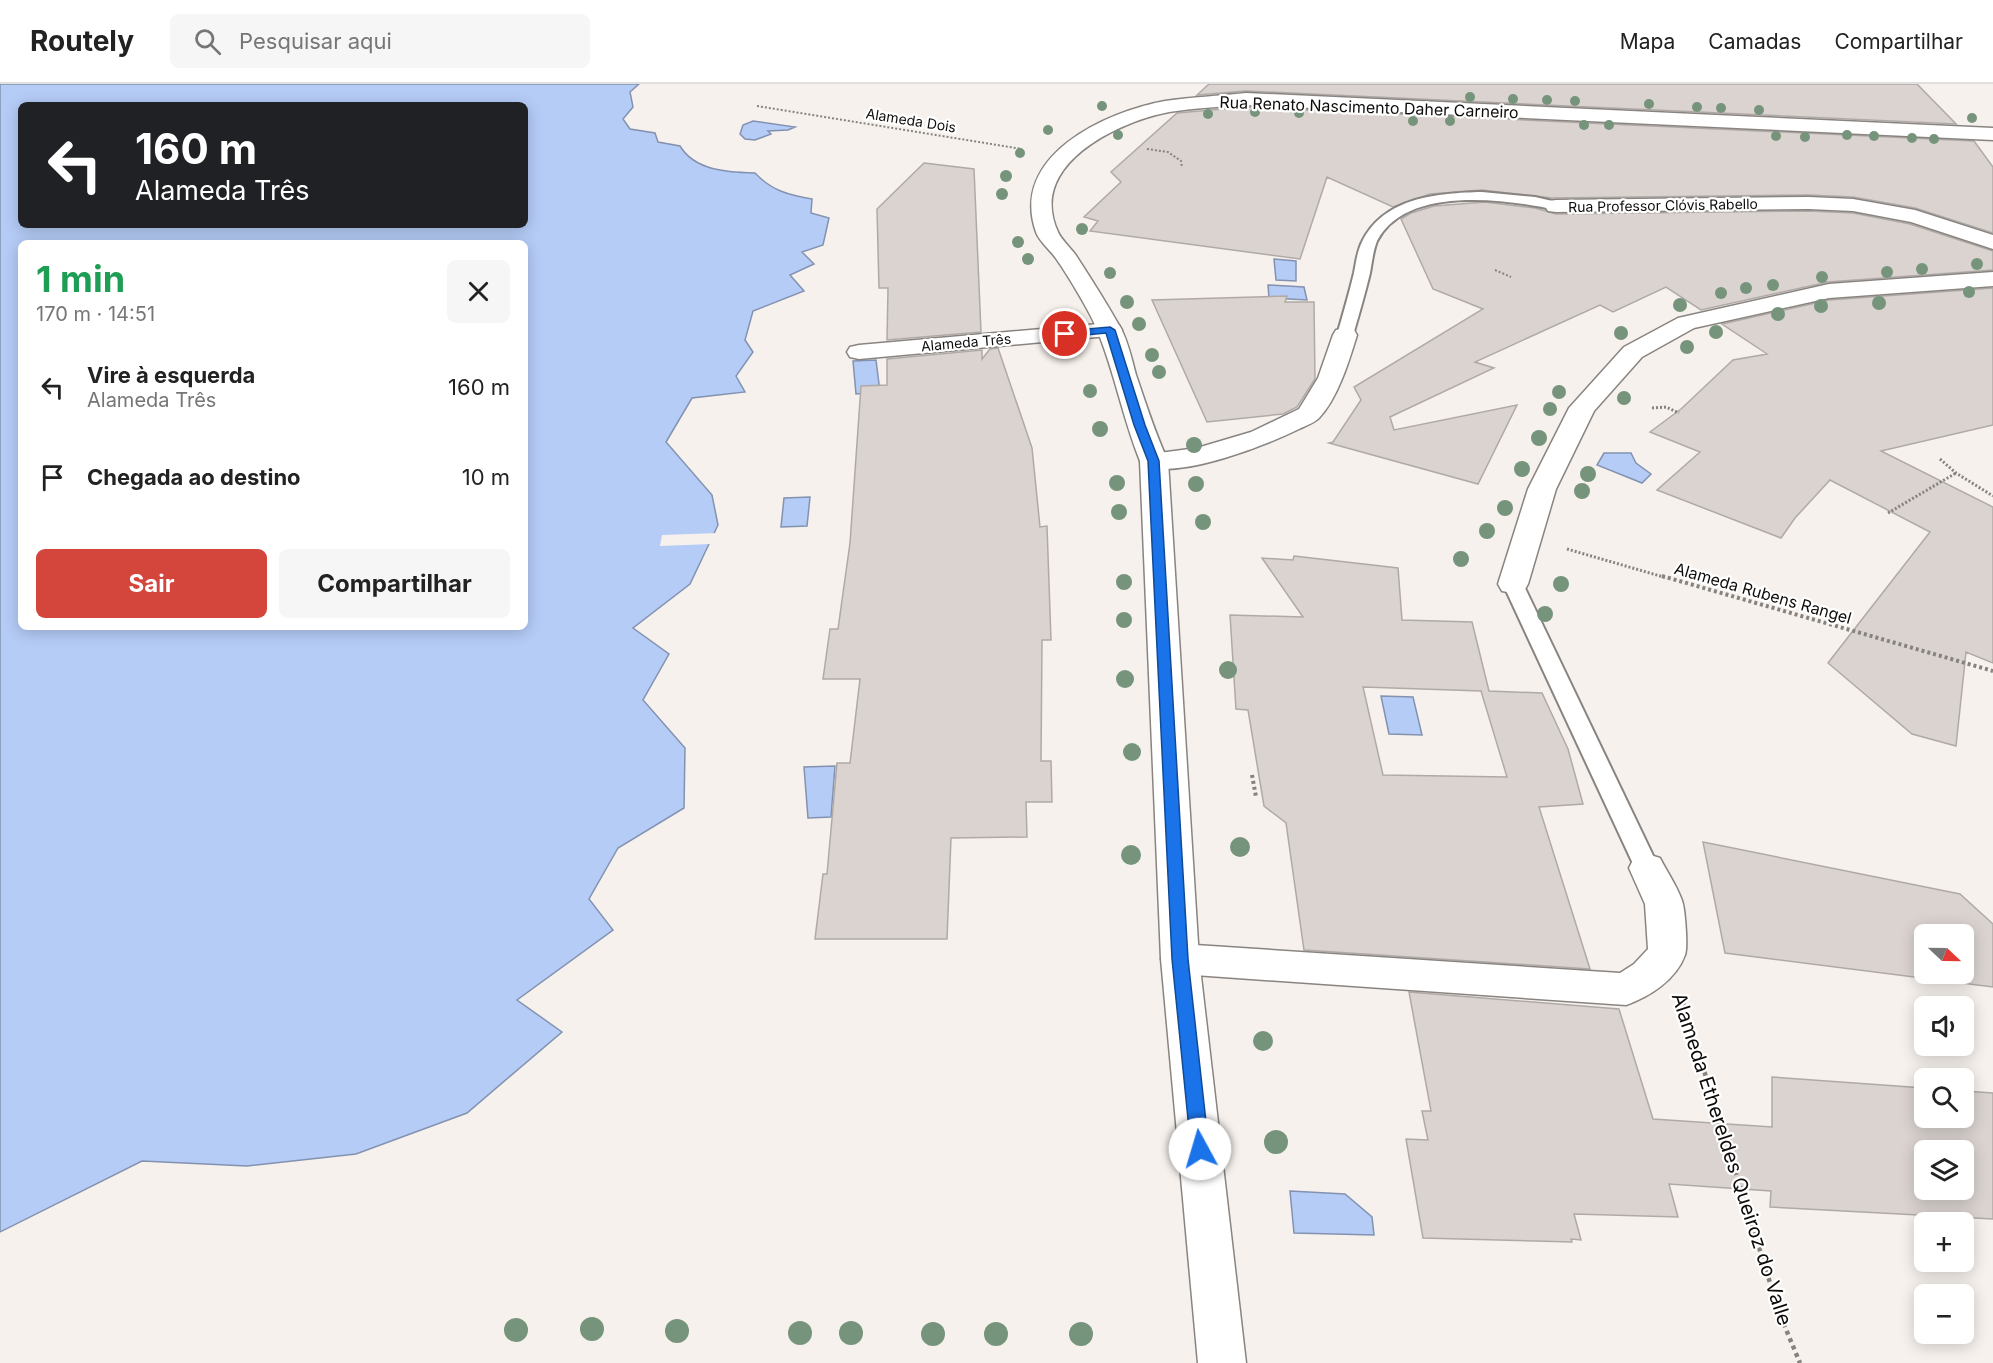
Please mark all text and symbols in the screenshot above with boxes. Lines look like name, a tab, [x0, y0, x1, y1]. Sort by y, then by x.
search box	[170, 14, 590, 68]
text: Routely	[30, 24, 134, 58]
icon: search	[191, 25, 224, 58]
text: Pesquisar aqui	[239, 28, 392, 54]
text: Mapa	[1620, 29, 1675, 54]
text: Camadas	[1708, 29, 1801, 54]
text: Compartilhar	[1834, 29, 1963, 54]
street label: Rua Renato Nascimento Daher Carneiro	[1219, 92, 1519, 122]
street label: Alameda Dois	[865, 104, 957, 136]
text: 160 m	[135, 123, 257, 174]
icon: left	[36, 126, 114, 204]
text: Alameda Três	[135, 174, 310, 207]
street label: Rua Professor Clóvis Rabello	[1568, 195, 1758, 215]
text: 1 min	[36, 257, 125, 301]
button: close	[447, 260, 510, 323]
text: 170 m · 14:51	[36, 302, 155, 326]
pin	[1039, 308, 1090, 359]
icon: arrive	[1048, 317, 1081, 350]
street label: Alameda Três	[920, 330, 1012, 354]
text: Vire à esquerda	[87, 362, 255, 388]
icon: left	[36, 371, 69, 404]
text: 160 m	[448, 374, 510, 400]
text: Alameda Três	[87, 388, 216, 412]
icon: arrive	[36, 461, 69, 494]
text: Chegada ao destino	[87, 464, 301, 490]
text: 10 m	[462, 464, 510, 490]
button: Sair	[36, 549, 267, 618]
button: Compartilhar	[279, 549, 510, 618]
street label: Alameda Rubens Rangel	[1672, 558, 1854, 628]
north arrow	[1914, 924, 1974, 984]
map controls	[1914, 924, 1974, 1344]
street label: Alameda Ethereldes Queiroz do Valle	[1667, 990, 1797, 1328]
button: sound	[1914, 996, 1974, 1056]
button: search	[1914, 1068, 1974, 1128]
position arrow	[1168, 1117, 1232, 1181]
button: layers	[1914, 1140, 1974, 1200]
button: +	[1914, 1212, 1974, 1272]
button: −	[1914, 1284, 1974, 1344]

